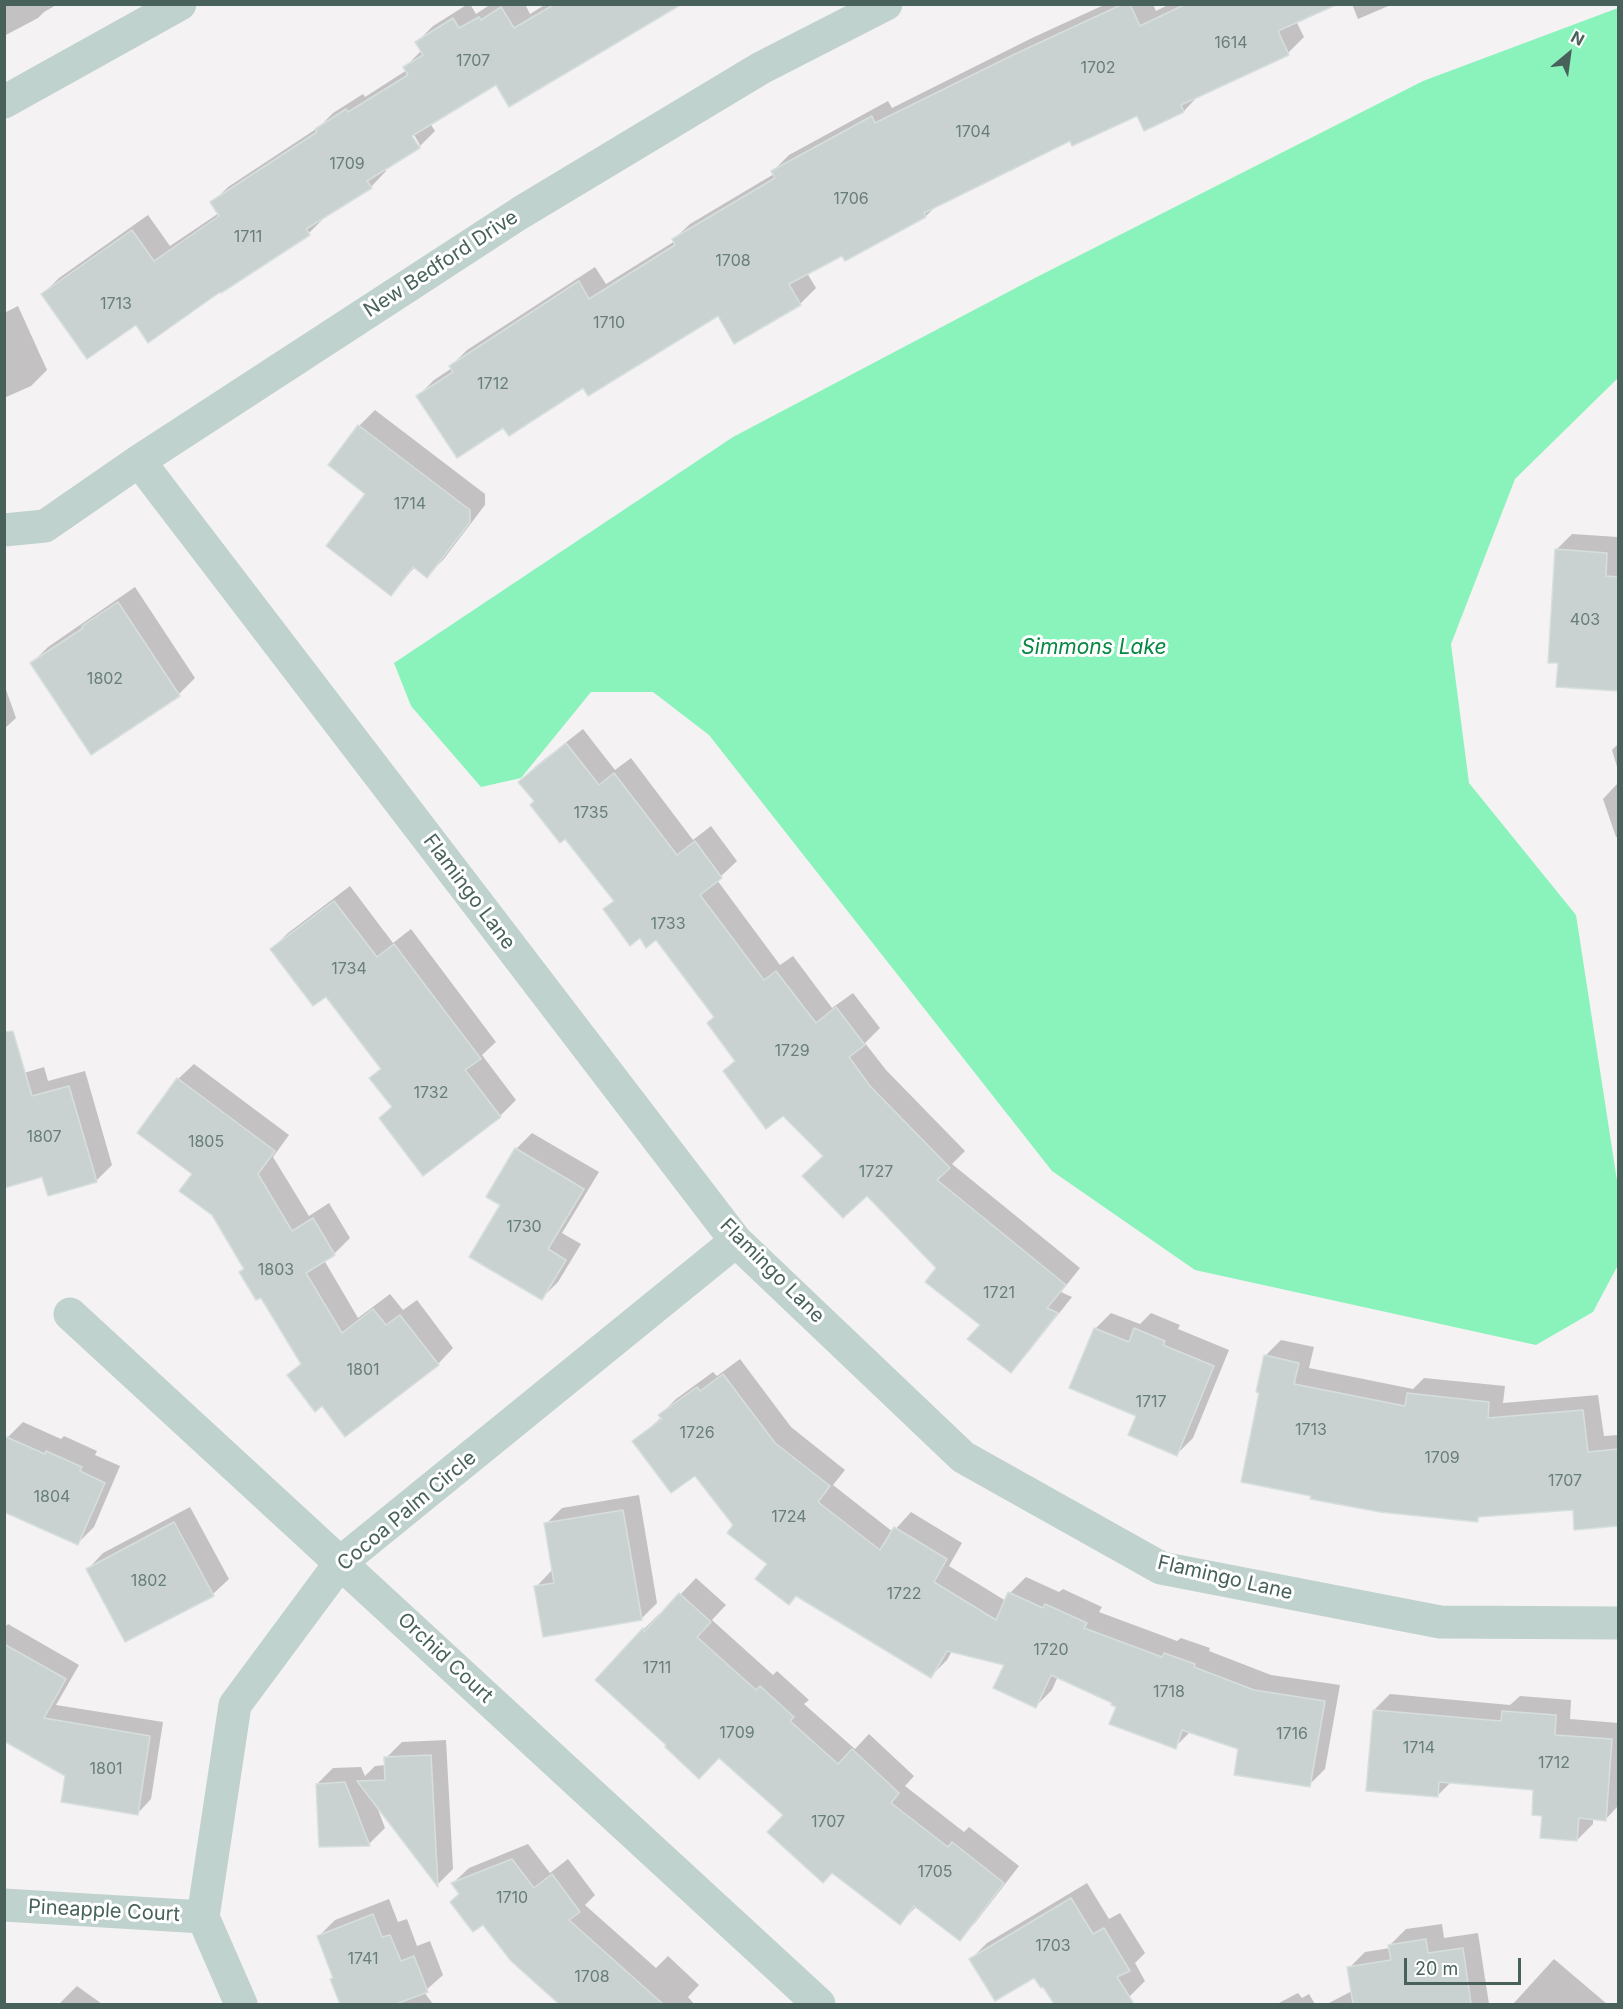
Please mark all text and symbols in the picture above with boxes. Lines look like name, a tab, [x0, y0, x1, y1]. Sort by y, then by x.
north arrow	[1539, 24, 1599, 84]
text: N	[1568, 27, 1588, 50]
house number: 1614	[1214, 33, 1248, 53]
house number: 1707	[456, 51, 490, 71]
house number: 1702	[1080, 58, 1116, 78]
house number: 1704	[955, 122, 991, 142]
house number: 1709	[329, 154, 365, 174]
house number: 1706	[833, 189, 869, 209]
street label: New Bedford Drive	[359, 205, 523, 323]
house number: 1711	[234, 227, 262, 247]
house number: 1708	[715, 251, 751, 271]
house number: 1713	[100, 294, 132, 314]
house number: 1710	[593, 313, 625, 333]
house number: 1712	[477, 374, 509, 394]
house number: 1714	[394, 494, 426, 514]
house number: 403	[1570, 610, 1600, 630]
water label: Simmons Lake	[1021, 635, 1167, 661]
house number: 1802	[87, 669, 123, 689]
house number: 1735	[574, 803, 608, 823]
street label: Flamingo Lane	[418, 830, 520, 954]
house number: 1733	[650, 914, 686, 934]
house number: 1734	[331, 959, 367, 979]
house number: 1729	[774, 1041, 810, 1061]
house number: 1732	[414, 1083, 448, 1103]
house number: 1807	[26, 1127, 62, 1147]
house number: 1805	[188, 1132, 224, 1152]
house number: 1727	[859, 1162, 893, 1182]
street label: Flamingo Lane	[715, 1214, 829, 1328]
house number: 1730	[506, 1217, 542, 1237]
house number: 1803	[258, 1260, 294, 1280]
house number: 1721	[983, 1283, 1015, 1303]
house number: 1801	[346, 1360, 380, 1380]
house number: 1717	[1135, 1392, 1167, 1412]
house number: 1713	[1295, 1420, 1327, 1440]
house number: 1726	[679, 1423, 715, 1443]
street label: Cocoa Palm Circle	[333, 1446, 481, 1576]
house number: 1709	[1424, 1448, 1460, 1468]
house number: 1707	[1548, 1471, 1582, 1491]
house number: 1804	[34, 1487, 70, 1507]
house number: 1724	[771, 1507, 807, 1527]
street label: Flamingo Lane	[1155, 1551, 1295, 1605]
house number: 1802	[131, 1571, 167, 1591]
house number: 1722	[886, 1584, 922, 1604]
street label: Orchid Court	[392, 1608, 498, 1708]
house number: 1720	[1033, 1640, 1069, 1660]
house number: 1711	[643, 1658, 671, 1678]
house number: 1718	[1153, 1682, 1185, 1702]
house number: 1709	[719, 1723, 755, 1743]
house number: 1716	[1276, 1724, 1308, 1744]
house number: 1714	[1403, 1738, 1435, 1758]
house number: 1712	[1538, 1753, 1570, 1773]
house number: 1801	[89, 1759, 123, 1779]
house number: 1707	[811, 1812, 845, 1832]
house number: 1705	[917, 1862, 953, 1882]
house number: 1710	[496, 1888, 528, 1908]
street label: Pineapple Court	[27, 1895, 181, 1927]
house number: 1703	[1035, 1936, 1071, 1956]
scale bar	[1407, 1946, 1524, 1984]
house number: 1741	[347, 1949, 379, 1969]
text: 20 m	[1415, 1958, 1458, 1979]
house number: 1708	[574, 1967, 610, 1987]

